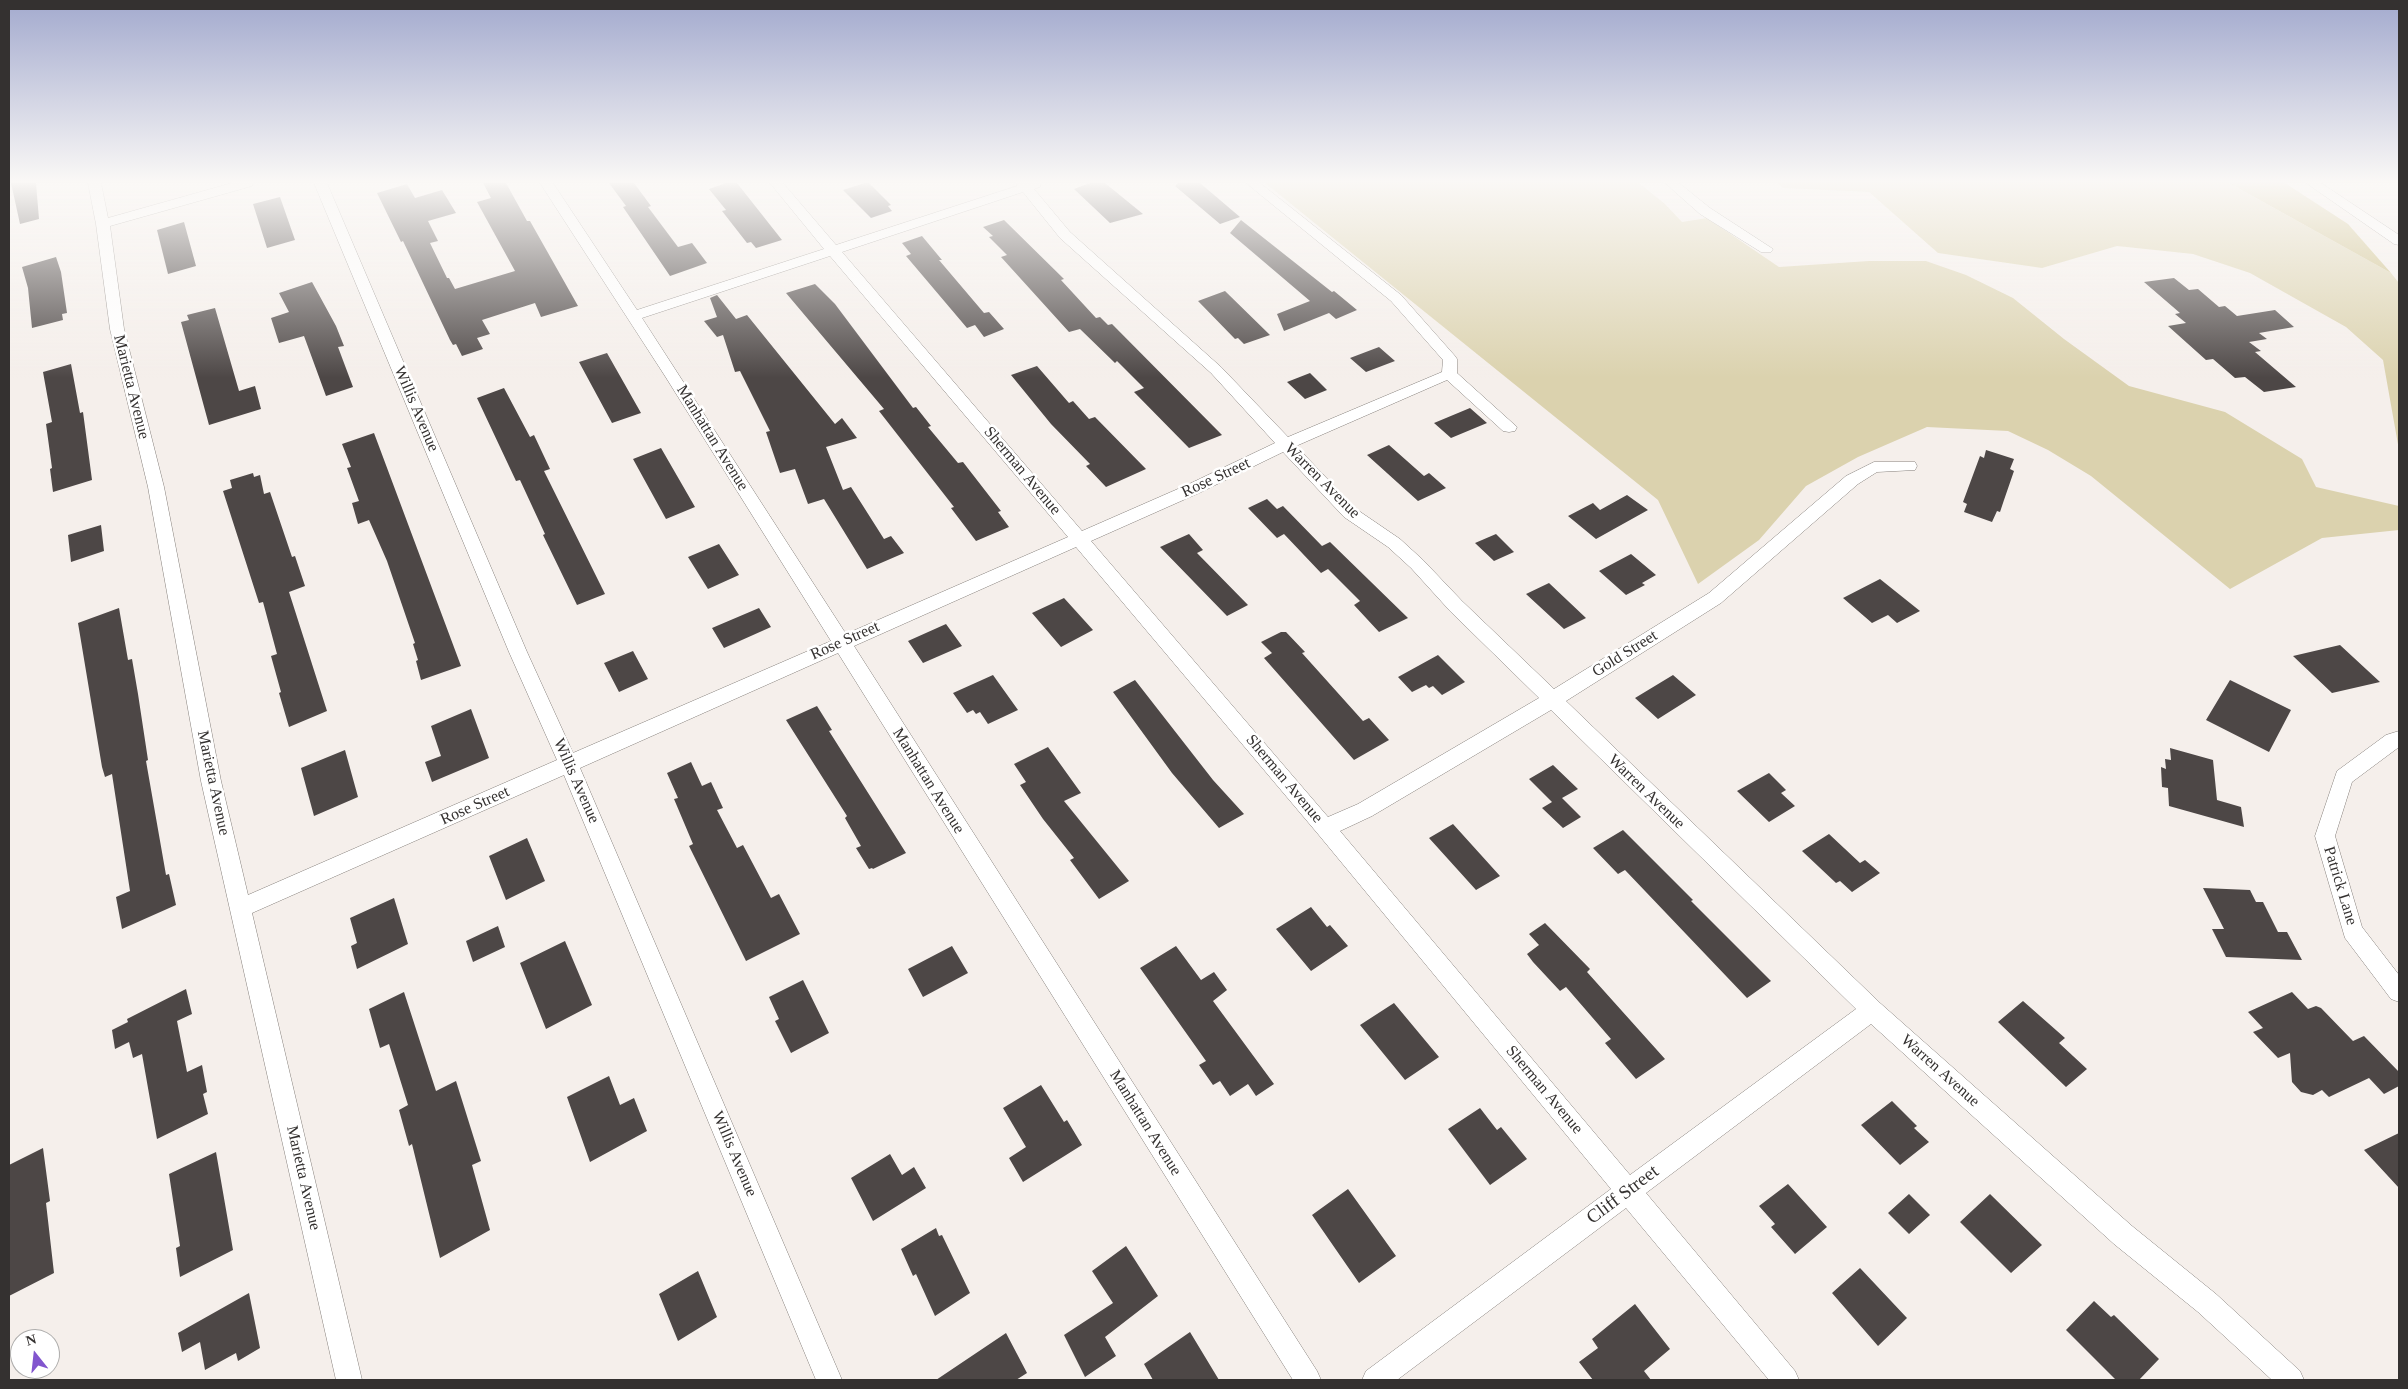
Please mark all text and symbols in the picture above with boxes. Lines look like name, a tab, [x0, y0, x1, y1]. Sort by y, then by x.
street label: Marietta Avenue	[109, 333, 153, 441]
street label: Willis Avenue	[389, 363, 443, 455]
street label: Manhattan Avenue	[672, 382, 752, 494]
street label: Sherman Avenue	[979, 423, 1065, 519]
street label: Warren Avenue	[1280, 439, 1364, 523]
street label: Rose Street	[1179, 454, 1253, 502]
street label: Rose Street	[808, 617, 882, 665]
street label: Gold Street	[1589, 626, 1661, 682]
street label: Manhattan Avenue	[888, 725, 968, 837]
street label: Marietta Avenue	[193, 729, 233, 837]
street label: Sherman Avenue	[1241, 731, 1327, 827]
street label: Willis Avenue	[549, 736, 603, 826]
street label: Warren Avenue	[1604, 751, 1688, 833]
street label: Rose Street	[438, 782, 512, 830]
street label: Patrick Lane	[2319, 844, 2361, 928]
street label: Warren Avenue	[1897, 1031, 1983, 1111]
street label: Sherman Avenue	[1501, 1042, 1587, 1138]
street label: Manhattan Avenue	[1105, 1067, 1185, 1179]
street label: Willis Avenue	[707, 1108, 761, 1200]
street label: Marietta Avenue	[282, 1124, 324, 1232]
street label: Cliff Street	[1582, 1160, 1664, 1230]
north arrow	[10, 1329, 60, 1379]
text: N	[24, 1331, 38, 1349]

